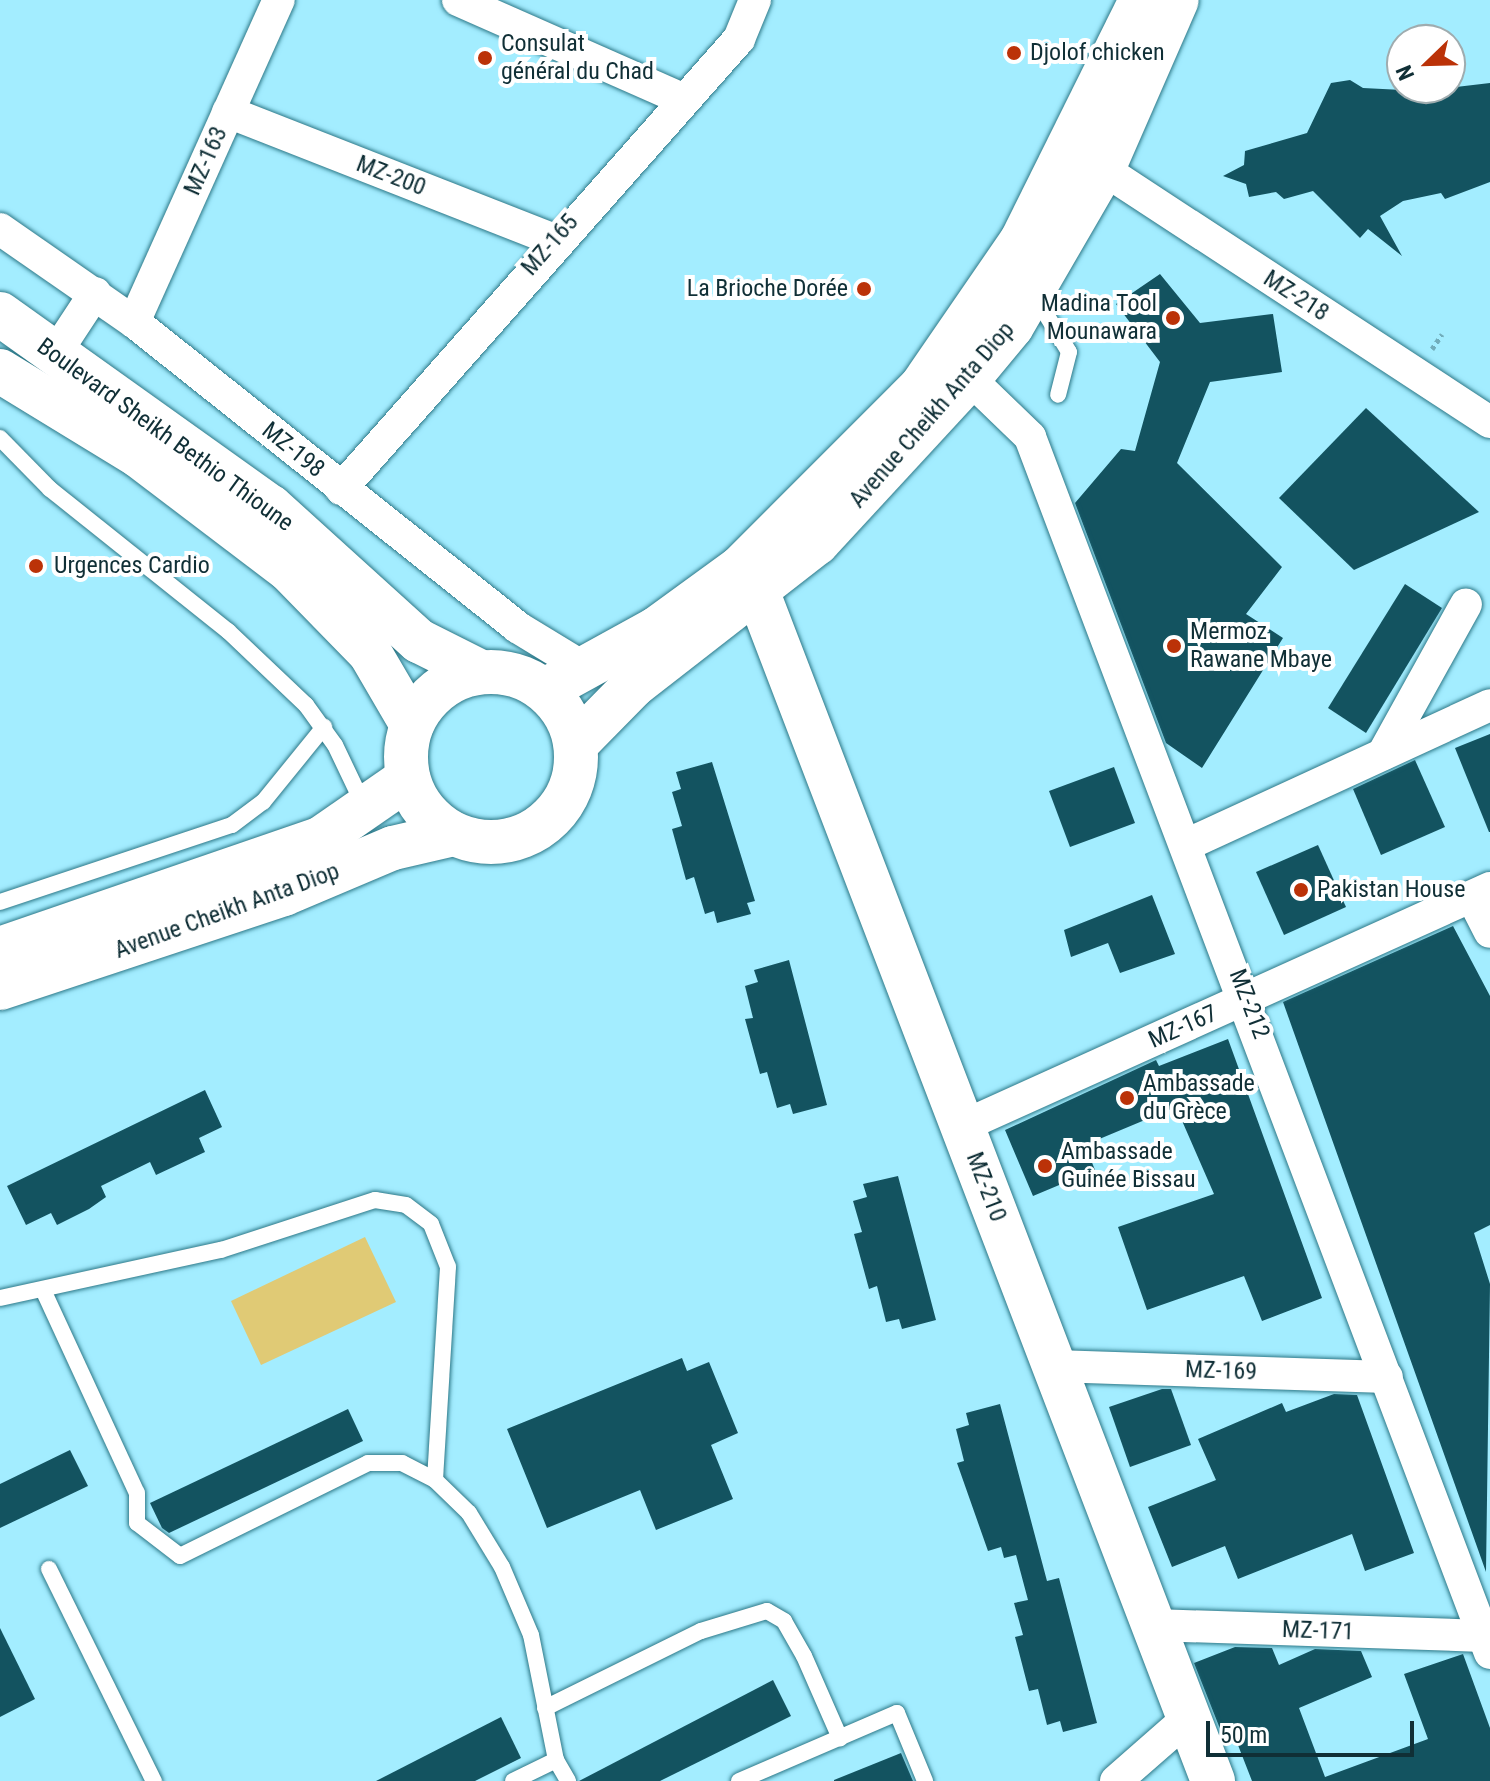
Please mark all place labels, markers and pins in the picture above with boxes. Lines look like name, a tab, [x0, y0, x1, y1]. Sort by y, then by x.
place label: Consulat général du Chad	[501, 30, 654, 86]
place label: Djolof chicken	[1030, 39, 1165, 67]
marker: Djolof chicken	[1005, 44, 1023, 62]
marker: Consulat général du Chad	[476, 49, 494, 67]
place label: La Brioche Dorée	[687, 275, 848, 303]
marker: La Brioche Dorée	[855, 280, 873, 298]
place label: Madina Tool Mounawara	[1040, 290, 1157, 346]
marker: Madina Tool Mounawara	[1164, 309, 1182, 327]
place label: Urgences Cardio	[54, 552, 210, 580]
marker: Urgences Cardio	[25, 555, 47, 577]
place label: Mermoz Rawane Mbaye	[1190, 618, 1332, 674]
marker: Mermoz Rawane Mbaye	[1165, 637, 1183, 655]
place label: Pakistan House	[1317, 876, 1465, 904]
marker: Pakistan House	[1292, 881, 1310, 899]
place label: Ambassade du Grèce	[1143, 1070, 1255, 1126]
marker: Ambassade du Grèce	[1118, 1089, 1136, 1107]
place label: Ambassade Guinée Bissau	[1061, 1138, 1196, 1194]
marker: Ambassade Guinée Bissau	[1036, 1157, 1054, 1175]

